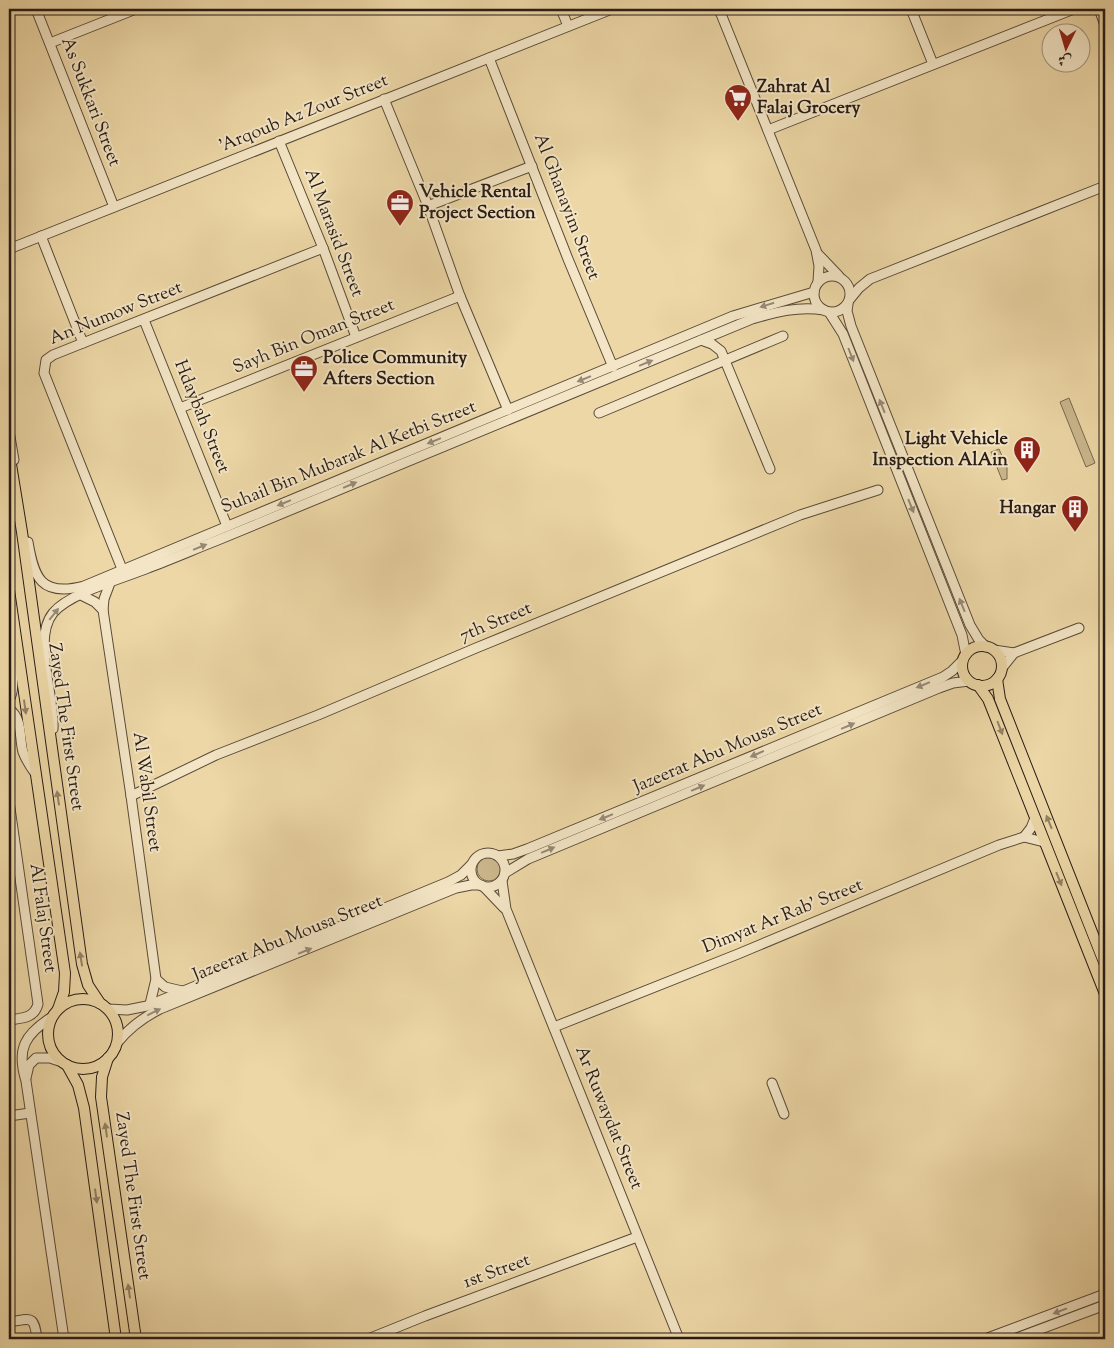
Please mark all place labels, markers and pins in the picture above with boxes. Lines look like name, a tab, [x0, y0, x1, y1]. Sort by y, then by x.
place label: Zahrat Al Falaj Grocery	[757, 75, 861, 122]
supermarket icon: Zahrat Al Falaj Grocery	[723, 83, 753, 122]
place label: Vehicle Rental Project Section	[419, 180, 536, 227]
office icon: Vehicle Rental Project Section	[385, 188, 415, 227]
place label: Police Community Afters Section	[323, 346, 467, 393]
office icon: Police Community Afters Section	[289, 354, 319, 393]
place label: Light Vehicle Inspection AlAin	[872, 427, 1009, 474]
building icon: Light Vehicle Inspection AlAin	[1012, 435, 1042, 474]
building icon: Hangar	[1060, 494, 1090, 533]
place label: Hangar	[999, 496, 1056, 522]

